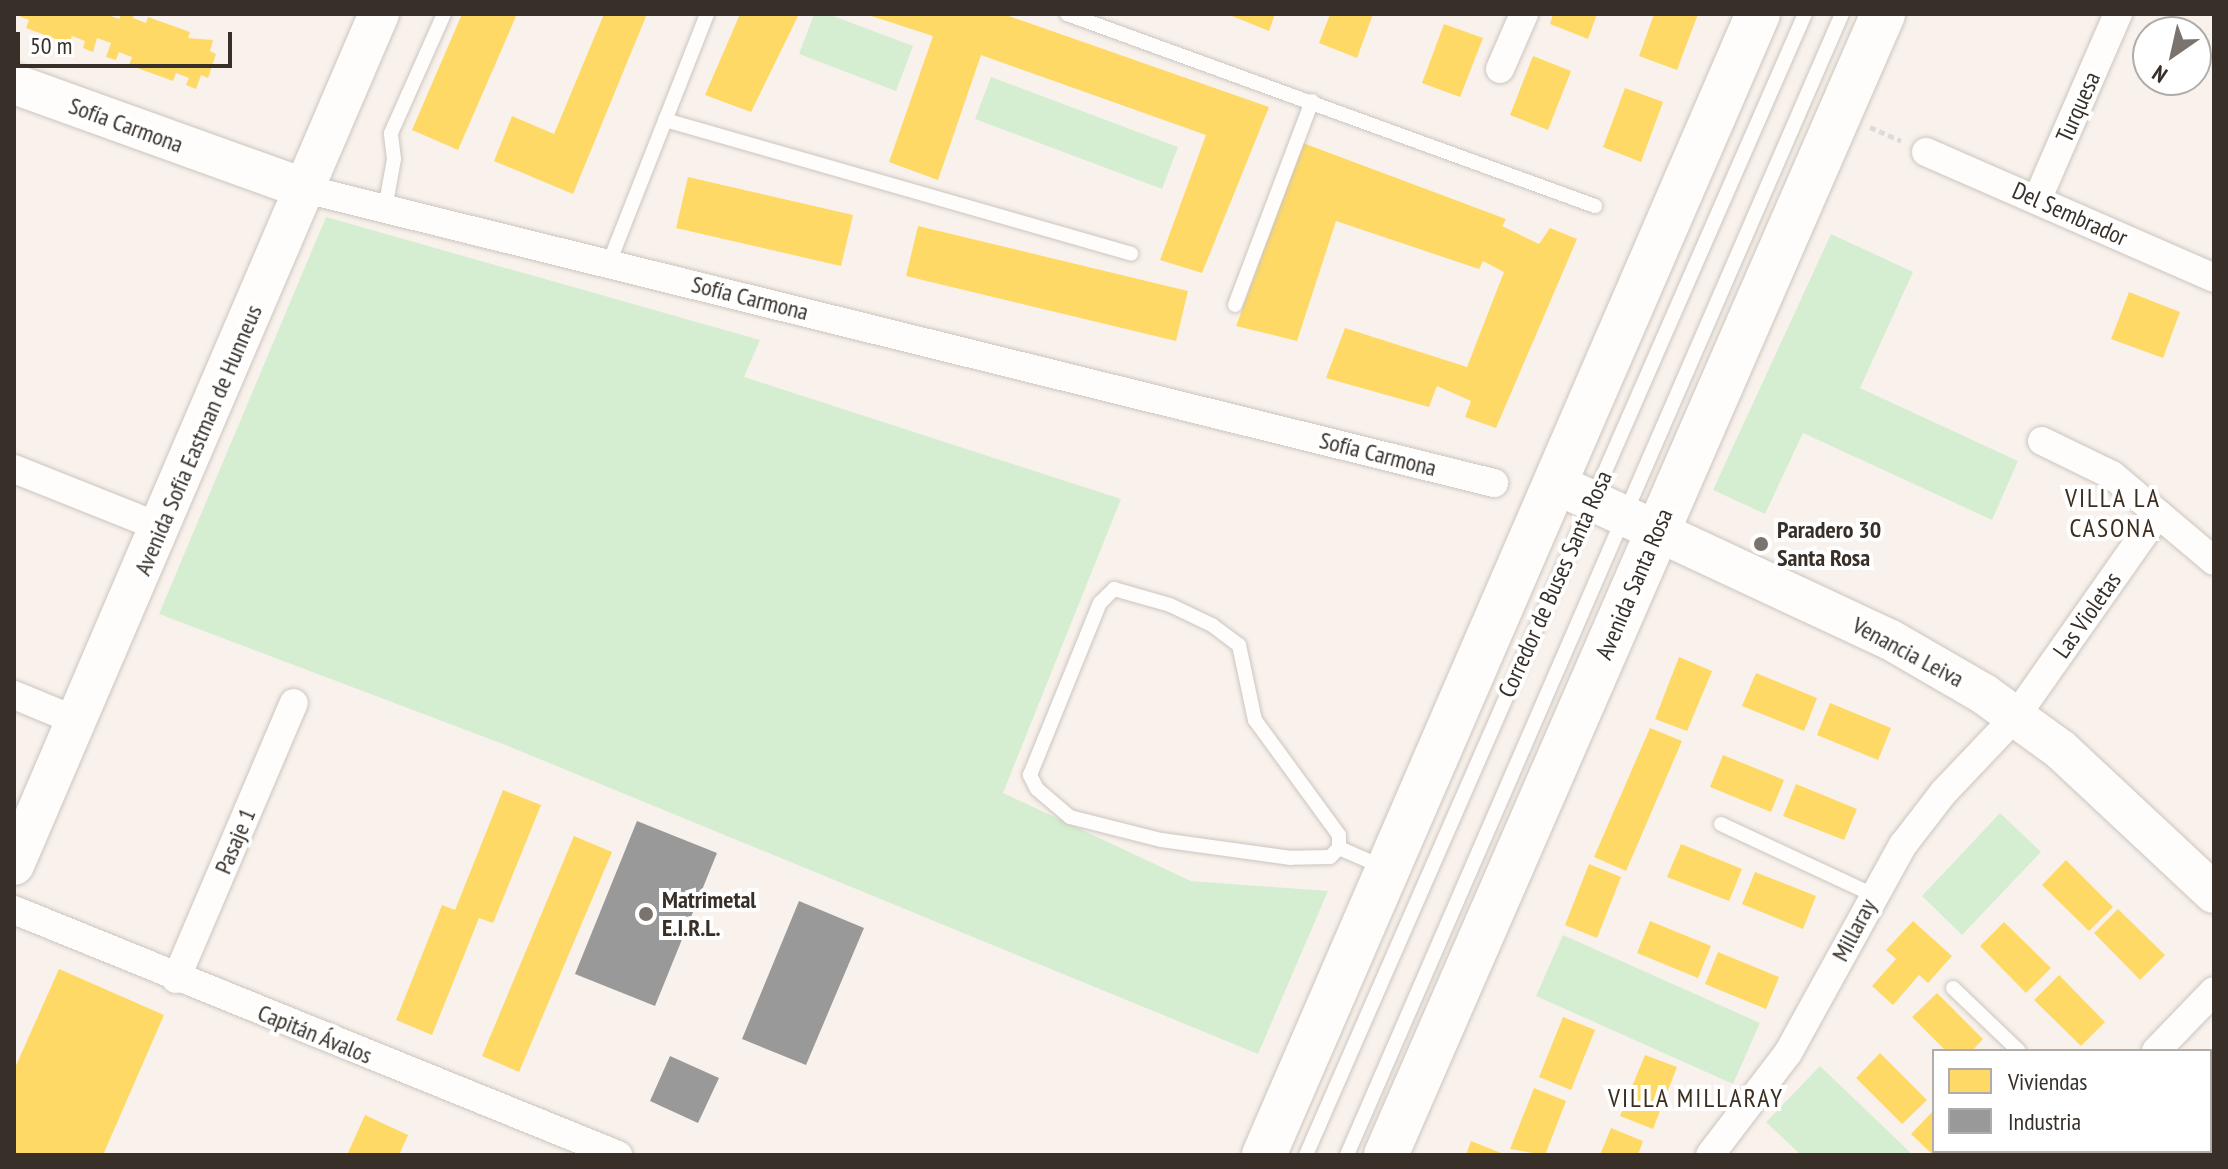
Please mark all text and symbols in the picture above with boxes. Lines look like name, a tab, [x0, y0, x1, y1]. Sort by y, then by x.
scale bar	[20, 16, 236, 66]
north arrow	[2132, 16, 2212, 96]
text: 50 m	[30, 30, 72, 61]
text: N	[2147, 59, 2172, 89]
street label: Turquesa	[2050, 67, 2106, 147]
street label: Sofía Carmona	[65, 91, 187, 159]
street label: Del Sembrador	[2008, 176, 2132, 252]
street label: Sofía Carmona	[689, 270, 811, 326]
street label: Avenida Sofía Eastman de Hunneus	[128, 301, 268, 579]
street label: Sofía Carmona	[1317, 426, 1439, 482]
street label: Corredor de Buses Santa Rosa	[1492, 466, 1618, 702]
district label: VILLA LA CASONA	[2065, 482, 2161, 544]
street label: Avenida Santa Rosa	[1589, 504, 1679, 664]
place label: Paradero 30 Santa Rosa	[1777, 516, 1881, 572]
marker: Paradero 30 Santa Rosa	[1752, 535, 1770, 553]
street label: Las Violetas	[2047, 566, 2127, 664]
street label: Venancia Leiva	[1847, 611, 1969, 693]
street label: Pasaje 1	[208, 804, 262, 878]
place label: Matrimetal E.I.R.L.	[662, 886, 756, 942]
street label: Millaray	[1826, 894, 1882, 966]
marker: Matrimetal E.I.R.L.	[637, 905, 655, 923]
street label: Capitán Ávalos	[253, 998, 377, 1070]
legend	[1932, 1049, 2212, 1153]
text: Viviendas	[2008, 1066, 2087, 1097]
district label: VILLA MILLARAY	[1608, 1082, 1784, 1114]
text: Industria	[2008, 1106, 2081, 1137]

